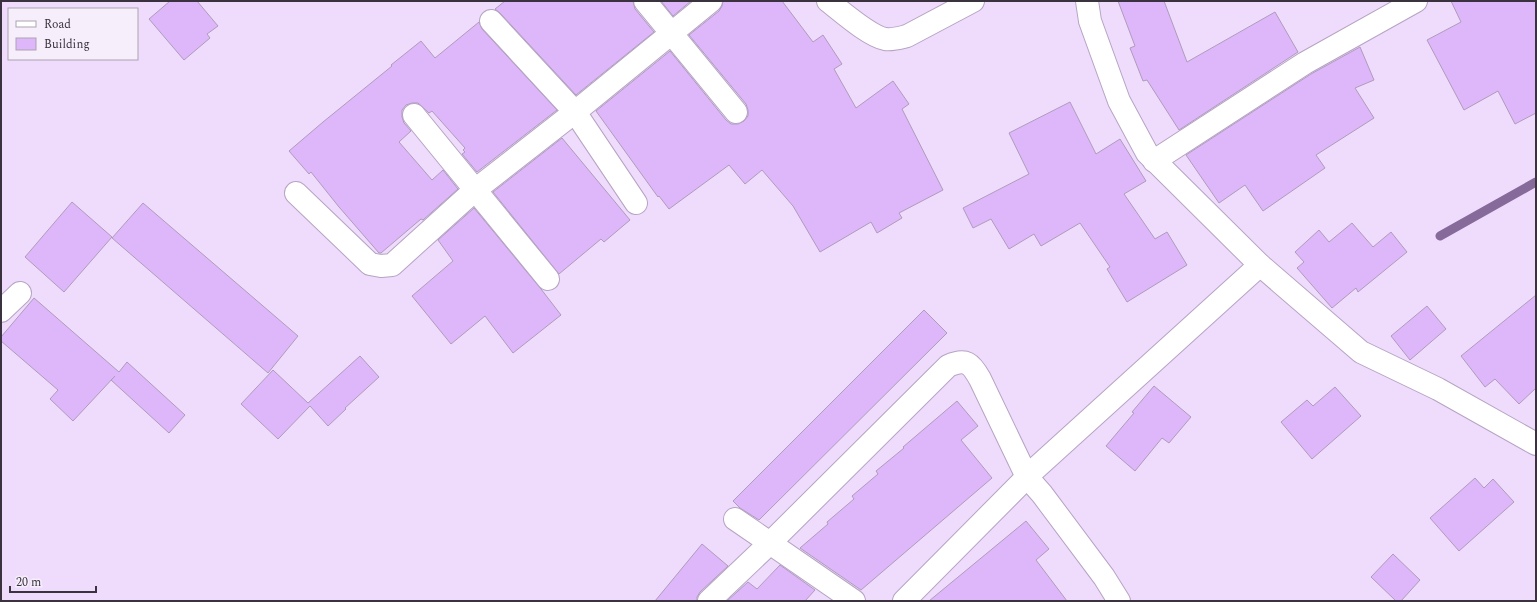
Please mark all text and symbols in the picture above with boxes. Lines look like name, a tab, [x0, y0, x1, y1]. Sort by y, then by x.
legend	[8, 8, 138, 60]
text: Road	[44, 15, 71, 34]
text: Building	[44, 35, 90, 54]
scale bar	[10, 568, 96, 594]
text: 20 m	[16, 573, 41, 592]

